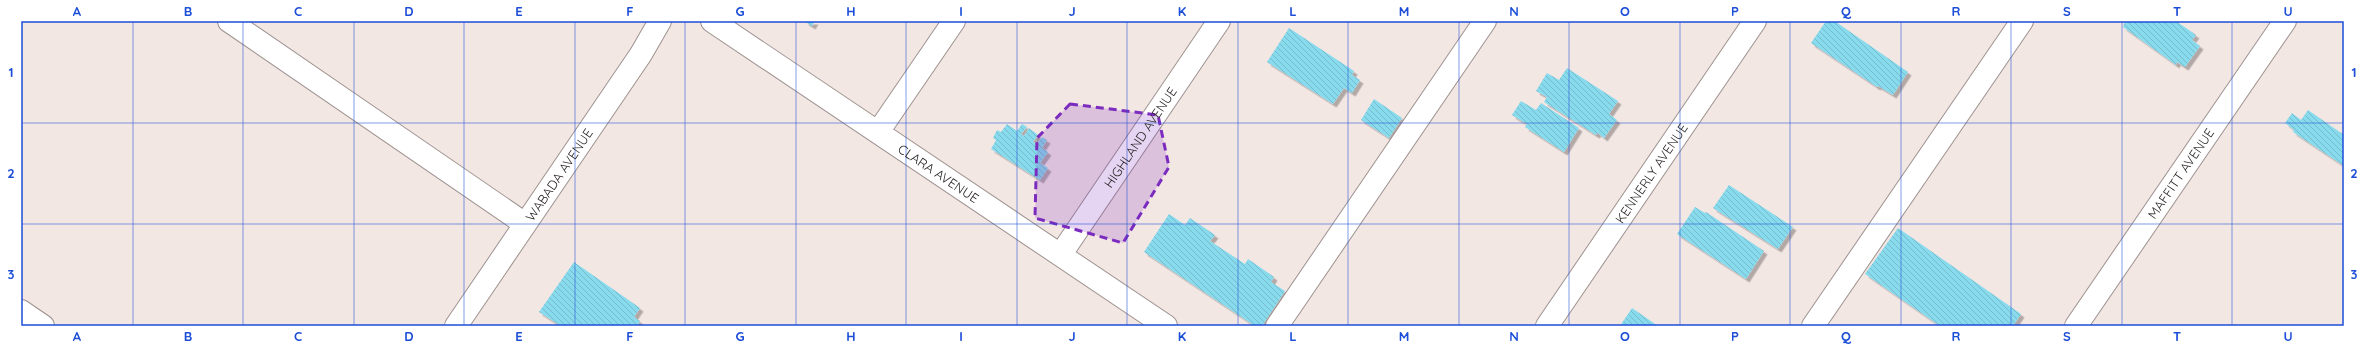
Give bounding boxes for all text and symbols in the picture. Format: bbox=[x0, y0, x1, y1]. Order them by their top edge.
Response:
text: A bbox=[73, 3, 82, 19]
text: B bbox=[184, 3, 192, 19]
text: C bbox=[294, 3, 302, 19]
text: D bbox=[404, 3, 414, 19]
text: E bbox=[515, 3, 523, 19]
text: F bbox=[626, 3, 634, 19]
text: G bbox=[735, 3, 745, 19]
text: H bbox=[846, 3, 856, 19]
text: I bbox=[959, 3, 963, 19]
text: J bbox=[1068, 3, 1076, 19]
text: K bbox=[1178, 3, 1187, 19]
text: L bbox=[1289, 3, 1297, 19]
text: M bbox=[1399, 3, 1409, 19]
text: N bbox=[1509, 3, 1519, 19]
text: O bbox=[1620, 3, 1630, 19]
text: P bbox=[1731, 3, 1739, 19]
text: Q bbox=[1841, 3, 1852, 19]
text: R bbox=[1952, 3, 1961, 19]
text: S bbox=[2063, 3, 2071, 19]
text: T bbox=[2173, 3, 2181, 19]
text: U bbox=[2283, 3, 2293, 19]
text: 1 bbox=[8, 64, 14, 80]
text: 1 bbox=[2351, 64, 2357, 80]
street label: HIGHLAND AVENUE bbox=[1100, 84, 1180, 191]
street label: KENNERLY AVENUE bbox=[1611, 120, 1691, 226]
street label: WABADA AVENUE bbox=[522, 125, 596, 224]
street label: MAFFITT AVENUE bbox=[2144, 125, 2217, 222]
street label: CLARA AVENUE bbox=[895, 140, 982, 206]
text: 2 bbox=[7, 165, 15, 181]
text: 2 bbox=[2350, 165, 2358, 181]
text: 3 bbox=[8, 266, 15, 282]
text: 3 bbox=[2351, 266, 2358, 282]
text: A bbox=[73, 328, 82, 344]
text: B bbox=[184, 328, 192, 344]
text: C bbox=[294, 328, 302, 344]
text: D bbox=[404, 328, 414, 344]
text: E bbox=[515, 328, 523, 344]
text: F bbox=[626, 328, 634, 344]
text: G bbox=[735, 328, 745, 344]
text: H bbox=[846, 328, 856, 344]
text: I bbox=[959, 328, 963, 344]
text: J bbox=[1068, 328, 1076, 344]
text: K bbox=[1178, 328, 1187, 344]
text: L bbox=[1289, 328, 1297, 344]
text: M bbox=[1399, 328, 1409, 344]
text: N bbox=[1509, 328, 1519, 344]
text: O bbox=[1620, 328, 1630, 344]
text: P bbox=[1731, 328, 1739, 344]
text: Q bbox=[1841, 328, 1852, 344]
text: R bbox=[1952, 328, 1961, 344]
text: S bbox=[2063, 328, 2071, 344]
text: T bbox=[2173, 328, 2181, 344]
text: U bbox=[2283, 328, 2293, 344]

